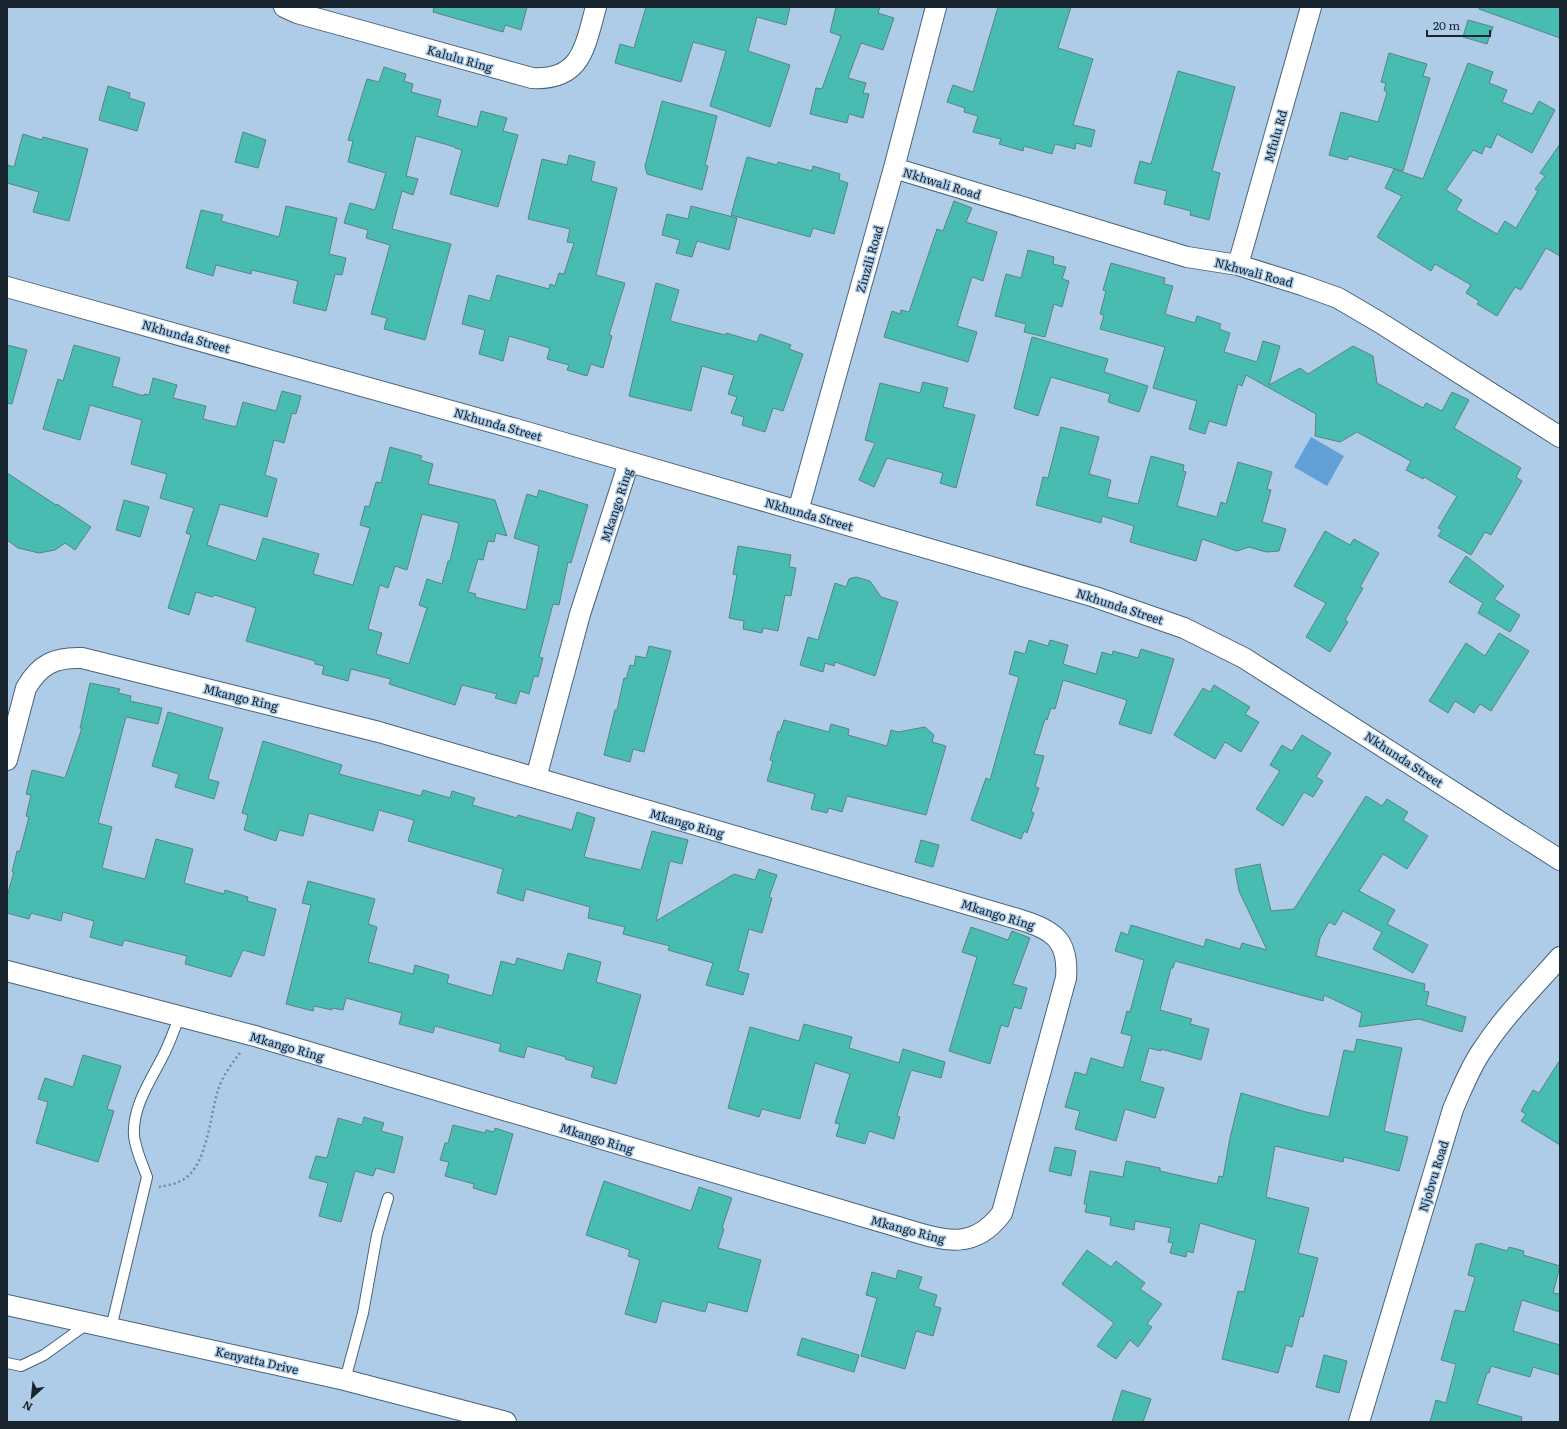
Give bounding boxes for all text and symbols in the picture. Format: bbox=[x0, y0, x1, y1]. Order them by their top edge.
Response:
scale bar bbox=[1427, 12, 1490, 38]
text: 20 m bbox=[1433, 16, 1460, 34]
street label: Kalulu Ring bbox=[425, 40, 495, 76]
street label: Mfulu Rd bbox=[1259, 107, 1291, 164]
street label: Nkhwali Road bbox=[901, 163, 984, 204]
street label: Zinzili Road bbox=[851, 223, 887, 295]
street label: Nkhwali Road bbox=[1213, 253, 1296, 291]
street label: Nkhunda Street bbox=[140, 315, 232, 357]
street label: Nkhunda Street bbox=[452, 403, 544, 445]
street label: Mkango Ring bbox=[596, 466, 636, 544]
street label: Nkhunda Street bbox=[763, 493, 855, 535]
street label: Nkhunda Street bbox=[1074, 583, 1166, 629]
street label: Mkango Ring bbox=[202, 679, 281, 715]
street label: Nkhunda Street bbox=[1361, 727, 1447, 791]
street label: Mkango Ring bbox=[648, 804, 727, 842]
street label: Mkango Ring bbox=[959, 894, 1038, 934]
street label: Mkango Ring bbox=[248, 1027, 327, 1065]
street label: Mkango Ring bbox=[558, 1118, 637, 1158]
street label: Njobvu Road bbox=[1414, 1138, 1453, 1214]
street label: Mkango Ring bbox=[869, 1210, 948, 1248]
street label: Kenyatta Drive bbox=[214, 1342, 300, 1378]
north arrow bbox=[12, 1377, 52, 1417]
text: N bbox=[19, 1398, 35, 1416]

